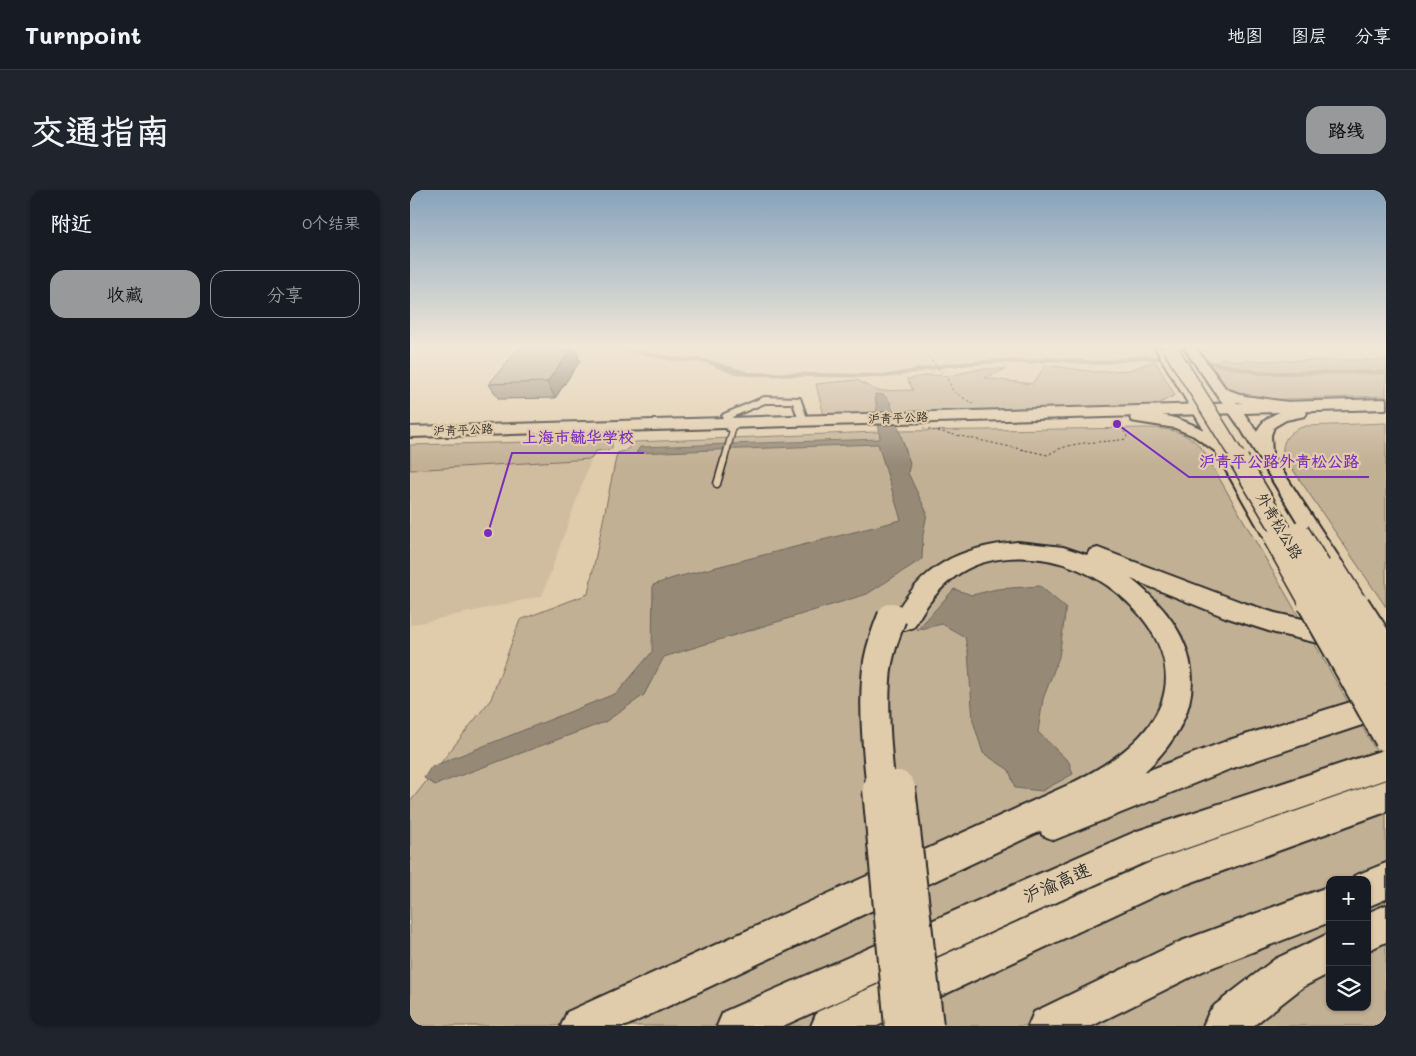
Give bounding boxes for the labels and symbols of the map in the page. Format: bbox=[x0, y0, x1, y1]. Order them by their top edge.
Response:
street label: 沪青平公路 bbox=[868, 408, 928, 426]
street label: 沪青平公路 bbox=[433, 420, 493, 438]
callout: 上海市毓华学校 bbox=[512, 422, 644, 453]
text: 上海市毓华学校 bbox=[522, 426, 634, 447]
callout: 沪青平公路外青松公路 bbox=[1189, 446, 1369, 477]
text: 沪青平公路外青松公路 bbox=[1199, 450, 1359, 471]
street label: 外青松公路 bbox=[1252, 488, 1308, 563]
street label: 沪渝高速 bbox=[1019, 856, 1094, 908]

